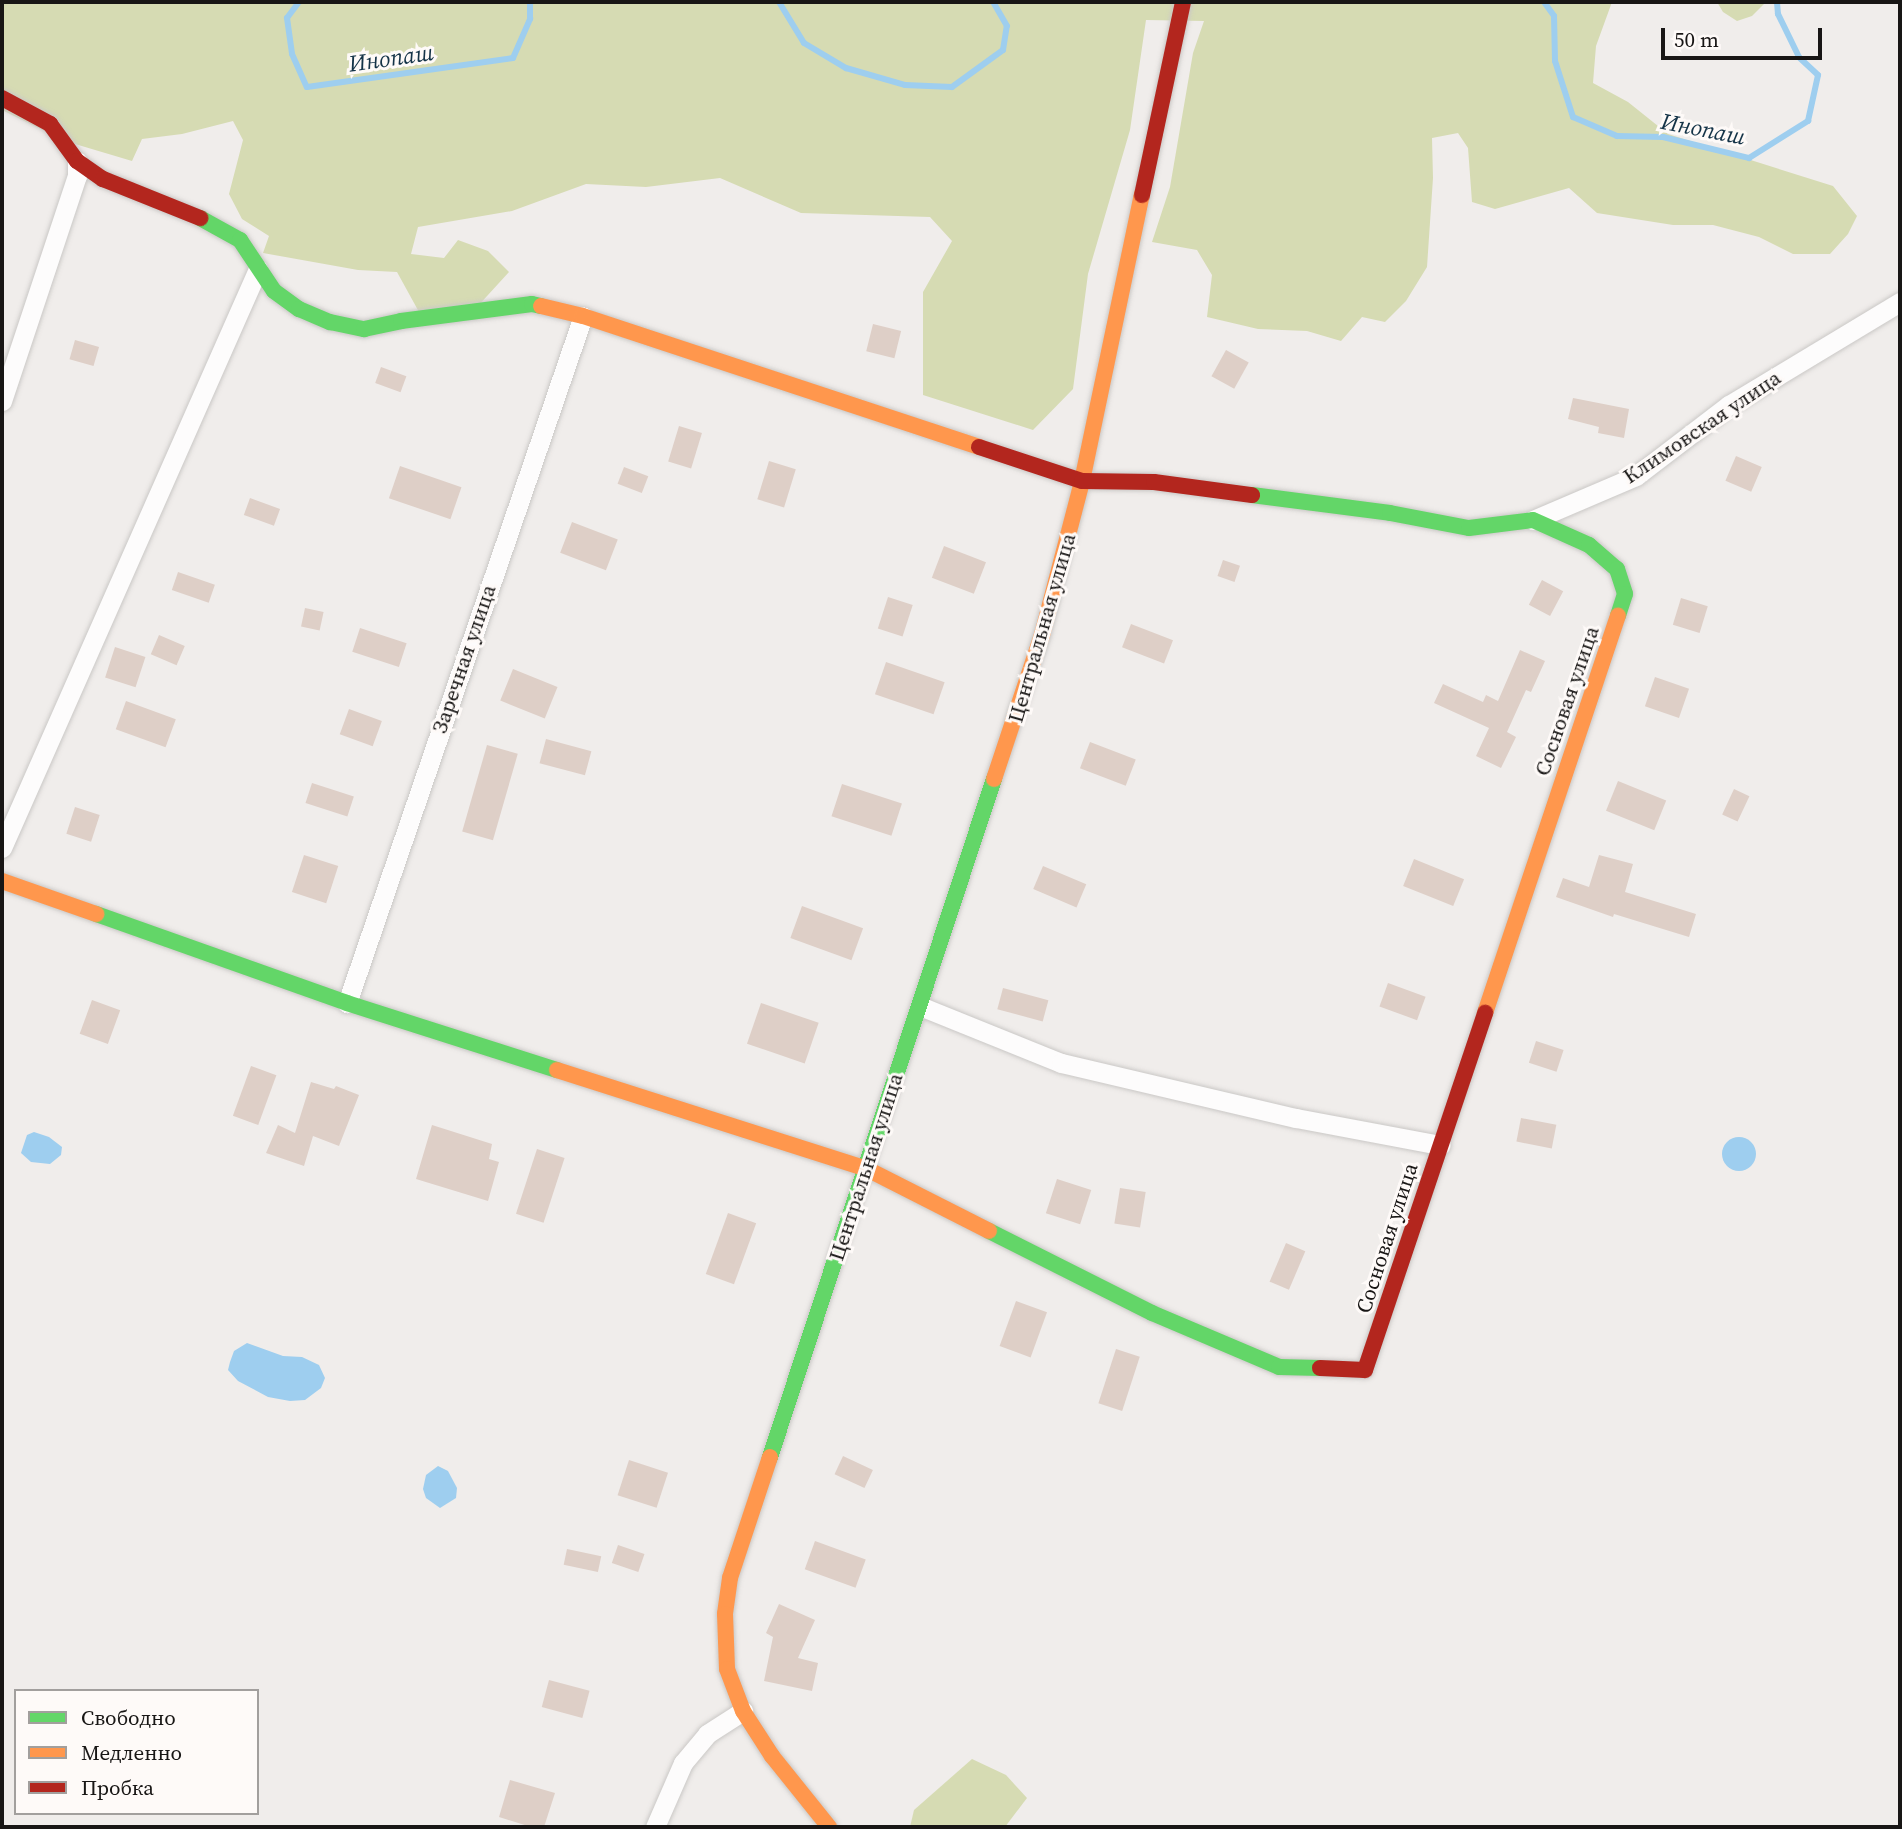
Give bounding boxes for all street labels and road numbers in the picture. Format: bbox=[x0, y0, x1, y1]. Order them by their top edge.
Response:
street label: Климовская улица bbox=[1618, 365, 1786, 489]
street label: Центральная улица bbox=[1003, 531, 1081, 725]
street label: Заречная улица bbox=[427, 581, 501, 737]
street label: Сосновая улица bbox=[1530, 623, 1604, 779]
street label: Центральная улица bbox=[824, 1070, 908, 1264]
street label: Сосновая улица bbox=[1351, 1160, 1423, 1316]

